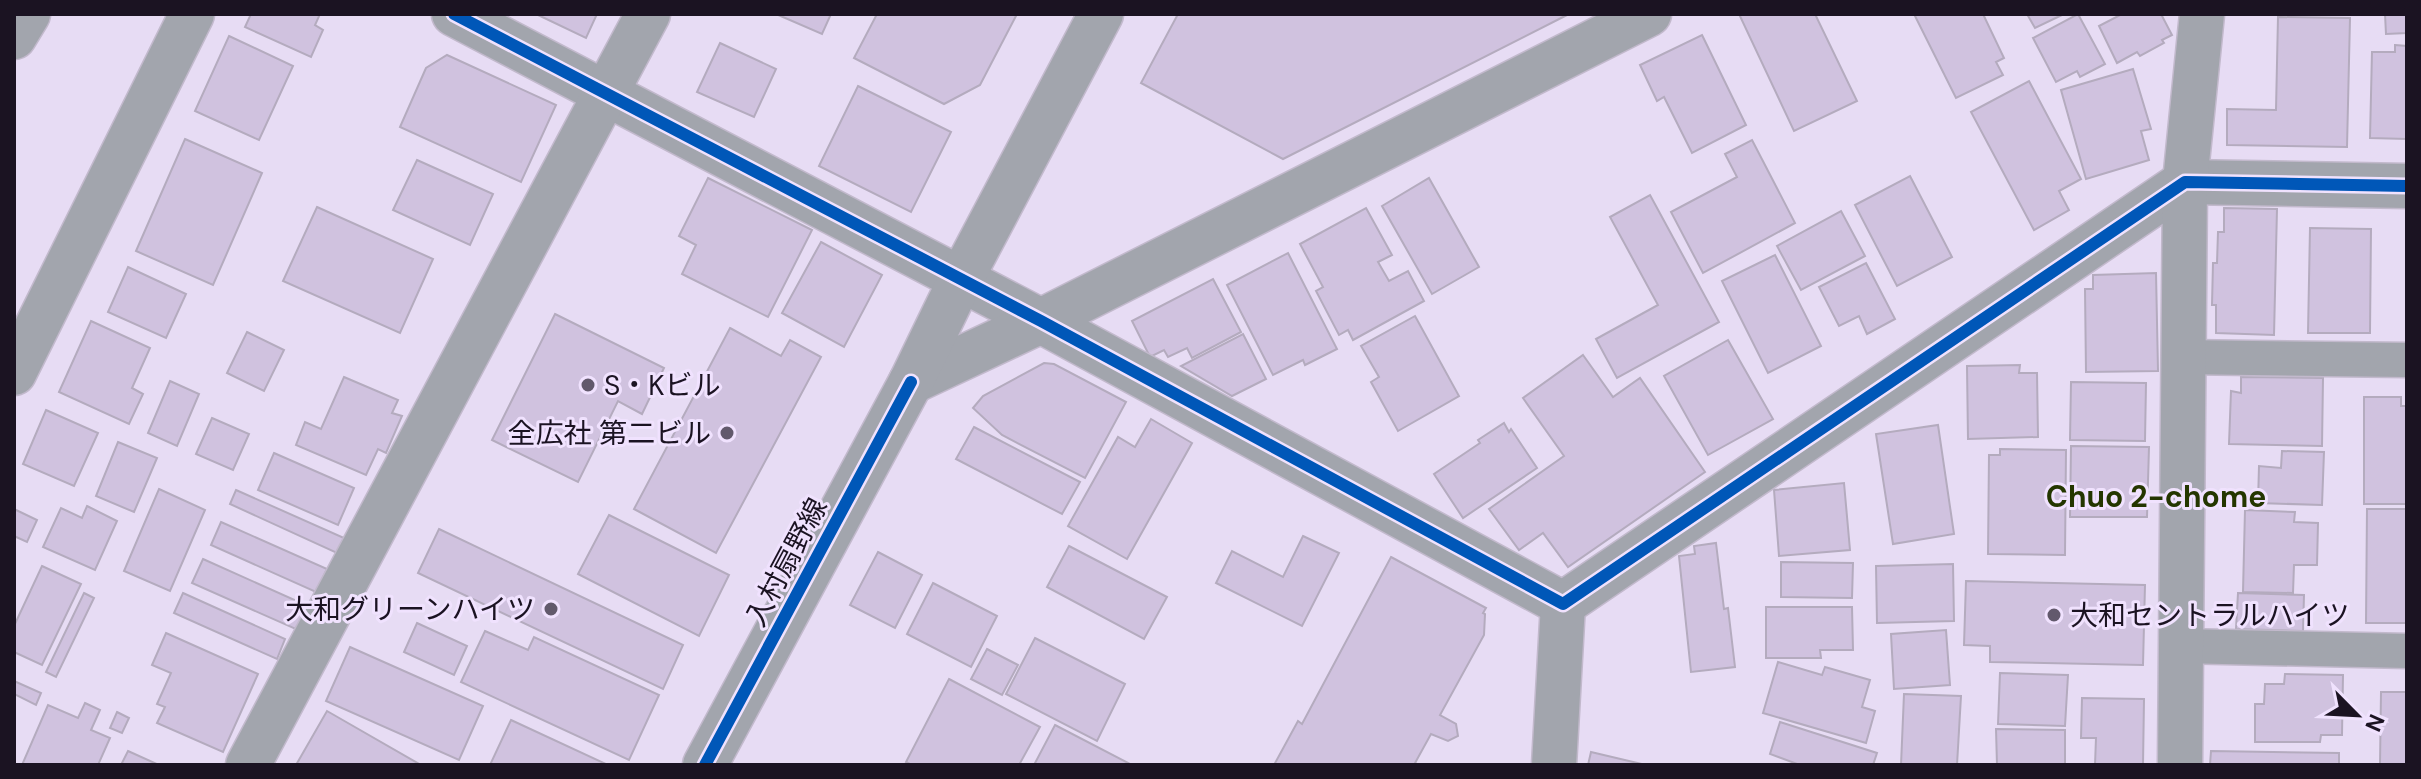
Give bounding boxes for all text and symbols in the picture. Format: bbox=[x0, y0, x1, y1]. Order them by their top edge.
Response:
place label: S・Kビル bbox=[604, 367, 721, 404]
marker: S・Kビル bbox=[579, 376, 597, 394]
place label: 全広社 第二ビル bbox=[508, 415, 711, 452]
marker: 全広社 第二ビル bbox=[718, 424, 736, 442]
district label: Chuo 2-chome bbox=[2046, 477, 2266, 516]
street label: 入村扇野線 bbox=[737, 492, 836, 633]
place label: 大和グリーンハイツ bbox=[285, 591, 535, 628]
place label: 大和セントラルハイツ bbox=[2070, 597, 2349, 634]
marker: 大和グリーンハイツ bbox=[542, 600, 560, 618]
marker: 大和セントラルハイツ bbox=[2045, 606, 2063, 624]
north arrow bbox=[2317, 675, 2397, 755]
text: N bbox=[2358, 710, 2391, 736]

